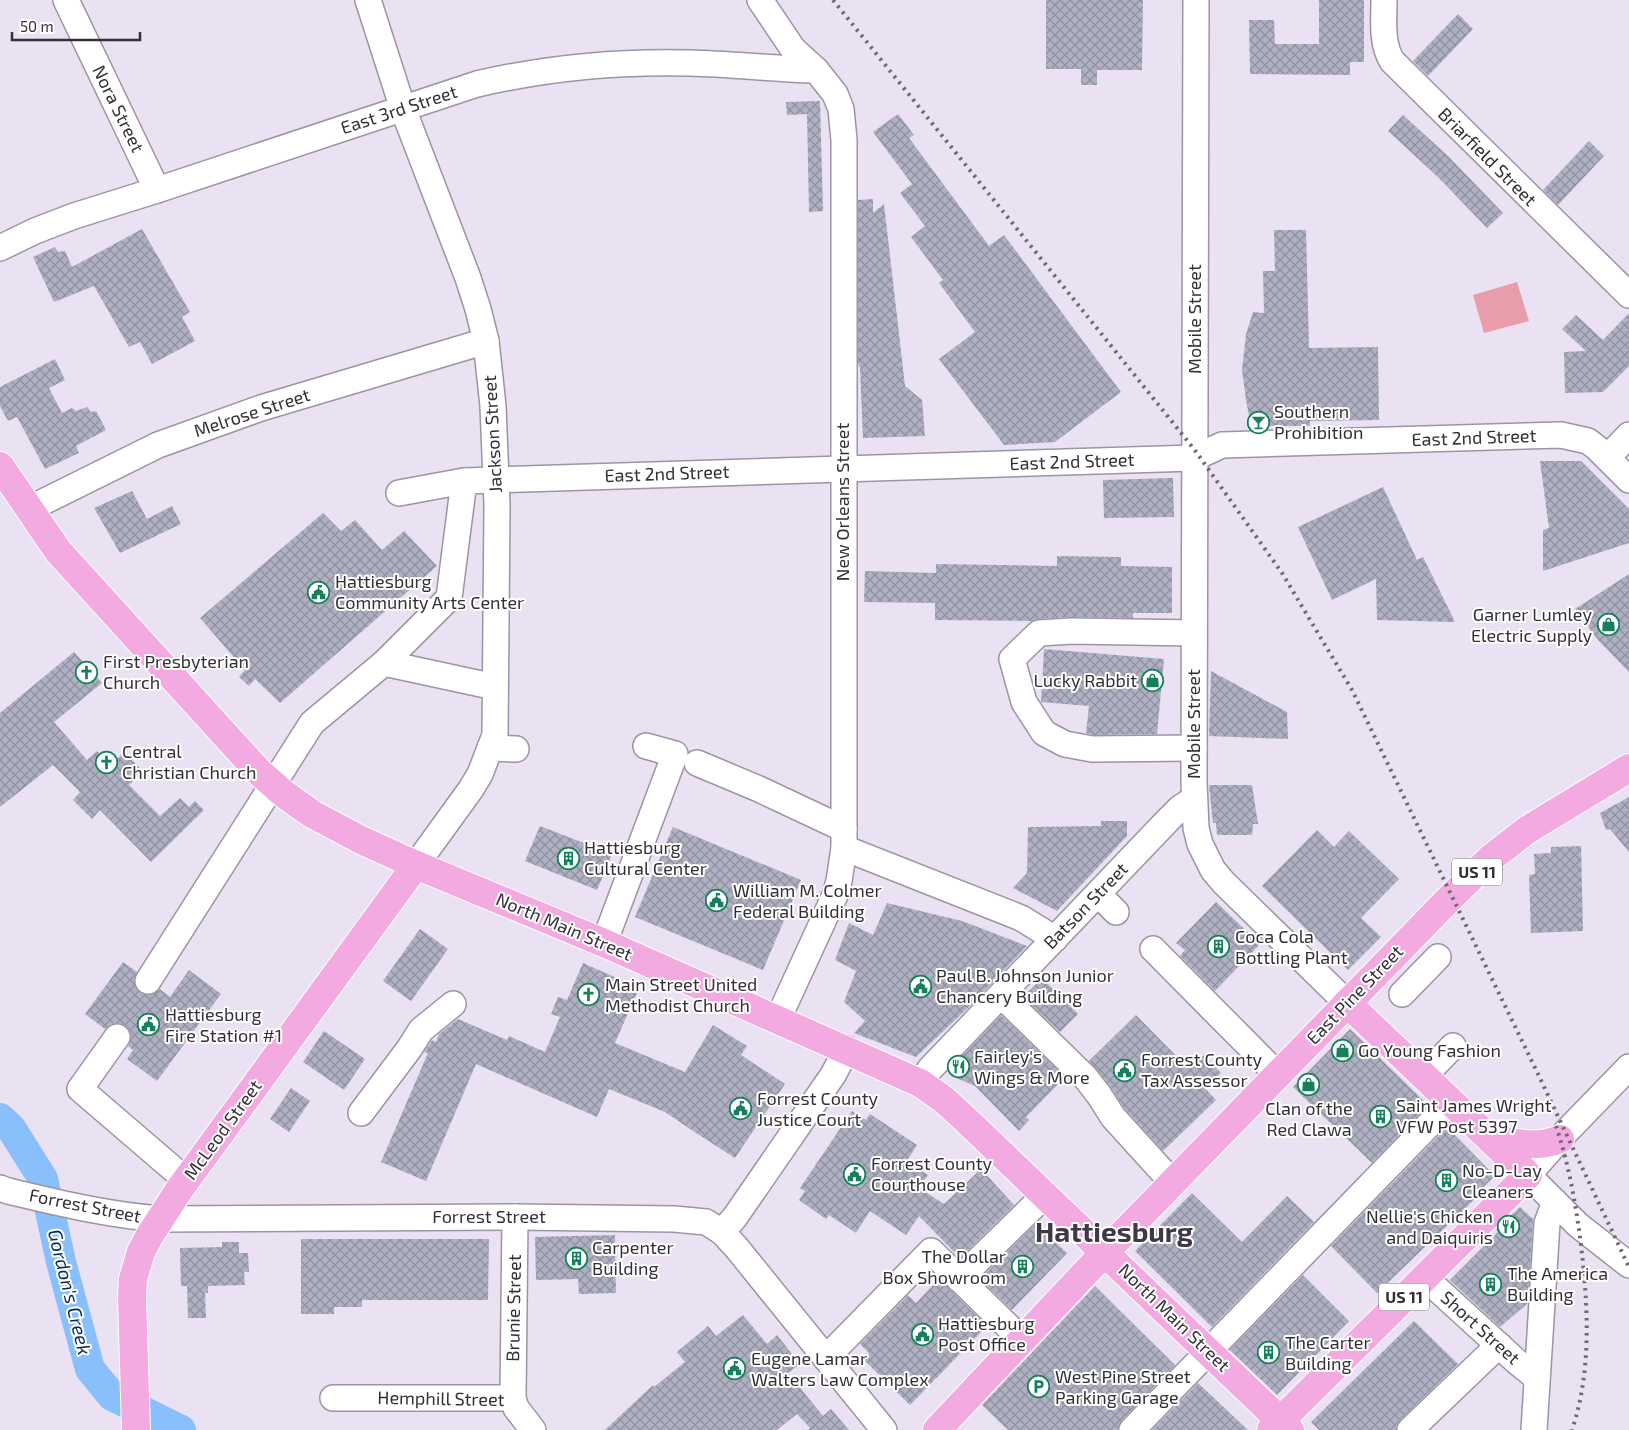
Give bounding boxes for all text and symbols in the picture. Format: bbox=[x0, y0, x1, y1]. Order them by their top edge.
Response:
scale bar bbox=[12, 10, 140, 42]
text: 50 m bbox=[20, 17, 54, 35]
street label: Nora Street bbox=[88, 61, 149, 156]
street label: East 3rd Street bbox=[338, 80, 460, 138]
street label: Briarfield Street bbox=[1434, 102, 1542, 210]
street label: Mobile Street bbox=[1183, 264, 1205, 374]
street label: Jackson Street bbox=[478, 375, 506, 493]
street label: Melrose Street bbox=[191, 383, 313, 441]
place label: Southern Prohibition bbox=[1274, 400, 1363, 443]
bar icon: Southern Prohibition bbox=[1246, 410, 1270, 434]
street label: New Orleans Street bbox=[831, 423, 853, 581]
street label: East 2nd Street bbox=[1411, 424, 1537, 450]
street label: East 2nd Street bbox=[1009, 448, 1135, 474]
street label: East 2nd Street bbox=[604, 460, 730, 486]
place label: Hattiesburg Community Arts Center bbox=[335, 570, 524, 613]
public building icon: Hattiesburg Community Arts Center bbox=[307, 580, 331, 604]
place label: Garner Lumley Electric Supply bbox=[1471, 603, 1592, 646]
shop icon: Garner Lumley Electric Supply bbox=[1596, 613, 1620, 637]
place label: First Presbyterian Church bbox=[103, 650, 249, 693]
church icon: First Presbyterian Church bbox=[75, 660, 99, 684]
place label: Lucky Rabbit bbox=[1034, 669, 1137, 691]
shop icon: Lucky Rabbit bbox=[1141, 669, 1165, 693]
street label: Mobile Street bbox=[1182, 669, 1204, 779]
place label: Central Christian Church bbox=[122, 740, 256, 783]
church icon: Central Christian Church bbox=[94, 750, 118, 774]
place label: Hattiesburg Cultural Center bbox=[584, 836, 707, 879]
building icon: Hattiesburg Cultural Center bbox=[556, 846, 580, 870]
street label: Batson Street bbox=[1039, 857, 1132, 953]
road number: US 11 bbox=[1452, 859, 1502, 886]
place label: William M. Colmer Federal Building bbox=[733, 879, 882, 922]
street label: North Main Street bbox=[493, 887, 636, 965]
public building icon: William M. Colmer Federal Building bbox=[705, 889, 729, 913]
place label: Coca Cola Bottling Plant bbox=[1235, 925, 1348, 968]
building icon: Coca Cola Bottling Plant bbox=[1207, 935, 1231, 959]
street label: East Pine Street bbox=[1301, 940, 1407, 1048]
place label: Paul B. Johnson Junior Chancery Building bbox=[936, 964, 1114, 1007]
place label: Main Street United Methodist Church bbox=[605, 973, 757, 1016]
public building icon: Paul B. Johnson Junior Chancery Building bbox=[908, 974, 932, 998]
church icon: Main Street United Methodist Church bbox=[577, 983, 601, 1007]
place label: Hattiesburg Fire Station #1 bbox=[165, 1003, 282, 1046]
public building icon: Hattiesburg Fire Station #1 bbox=[137, 1013, 161, 1037]
shop icon: Go Young Fashion bbox=[1330, 1039, 1354, 1063]
place label: Go Young Fashion bbox=[1358, 1039, 1501, 1061]
place label: Fairley's Wings & More bbox=[974, 1045, 1090, 1088]
place label: Forrest County Tax Assessor bbox=[1141, 1048, 1263, 1091]
restaurant icon: Fairley's Wings & More bbox=[946, 1055, 970, 1079]
public building icon: Forrest County Tax Assessor bbox=[1113, 1058, 1137, 1082]
shop icon: Clan of the Red Clawa bbox=[1297, 1072, 1321, 1096]
street label: McLeod Street bbox=[179, 1075, 266, 1184]
place label: Forrest County Justice Court bbox=[757, 1087, 879, 1130]
place label: Saint James Wright VFW Post 5397 bbox=[1396, 1094, 1552, 1137]
public building icon: Forrest County Justice Court bbox=[729, 1097, 753, 1121]
place label: Clan of the Red Clawa bbox=[1265, 1097, 1353, 1140]
building icon: Saint James Wright VFW Post 5397 bbox=[1368, 1104, 1392, 1128]
place label: Forrest County Courthouse bbox=[871, 1152, 993, 1195]
place label: No-D-Lay Cleaners bbox=[1462, 1159, 1542, 1202]
public building icon: Forrest County Courthouse bbox=[843, 1162, 867, 1186]
building icon: No-D-Lay Cleaners bbox=[1434, 1169, 1458, 1193]
street label: Forrest Street bbox=[27, 1183, 143, 1227]
street label: Forrest Street bbox=[432, 1205, 546, 1227]
place label: Nellie's Chicken and Daiquiris bbox=[1366, 1205, 1493, 1248]
district label: Hattiesburg bbox=[1035, 1214, 1193, 1248]
restaurant icon: Nellie's Chicken and Daiquiris bbox=[1497, 1215, 1521, 1239]
water label: Gordon's Creek bbox=[44, 1227, 97, 1357]
place label: Carpenter Building bbox=[592, 1236, 674, 1279]
place label: The Dollar Box Showroom bbox=[883, 1245, 1006, 1288]
building icon: Carpenter Building bbox=[564, 1246, 588, 1270]
street label: Brunie Street bbox=[501, 1254, 525, 1362]
building icon: The Dollar Box Showroom bbox=[1010, 1255, 1034, 1279]
street label: North Main Street bbox=[1115, 1259, 1235, 1376]
place label: The America Building bbox=[1507, 1262, 1608, 1305]
building icon: The America Building bbox=[1479, 1272, 1503, 1296]
road number: US 11 bbox=[1379, 1284, 1429, 1310]
street label: Short Street bbox=[1437, 1286, 1525, 1369]
place label: Hattiesburg Post Office bbox=[938, 1312, 1035, 1355]
public building icon: Hattiesburg Post Office bbox=[910, 1322, 934, 1346]
place label: The Carter Building bbox=[1285, 1331, 1371, 1374]
building icon: The Carter Building bbox=[1257, 1341, 1281, 1365]
place label: Eugene Lamar Walters Law Complex bbox=[751, 1347, 929, 1390]
public building icon: Eugene Lamar Walters Law Complex bbox=[723, 1357, 747, 1381]
place label: West Pine Street Parking Garage bbox=[1055, 1365, 1191, 1408]
parking icon: West Pine Street Parking Garage bbox=[1027, 1375, 1051, 1399]
street label: Hemphill Street bbox=[377, 1386, 505, 1410]

